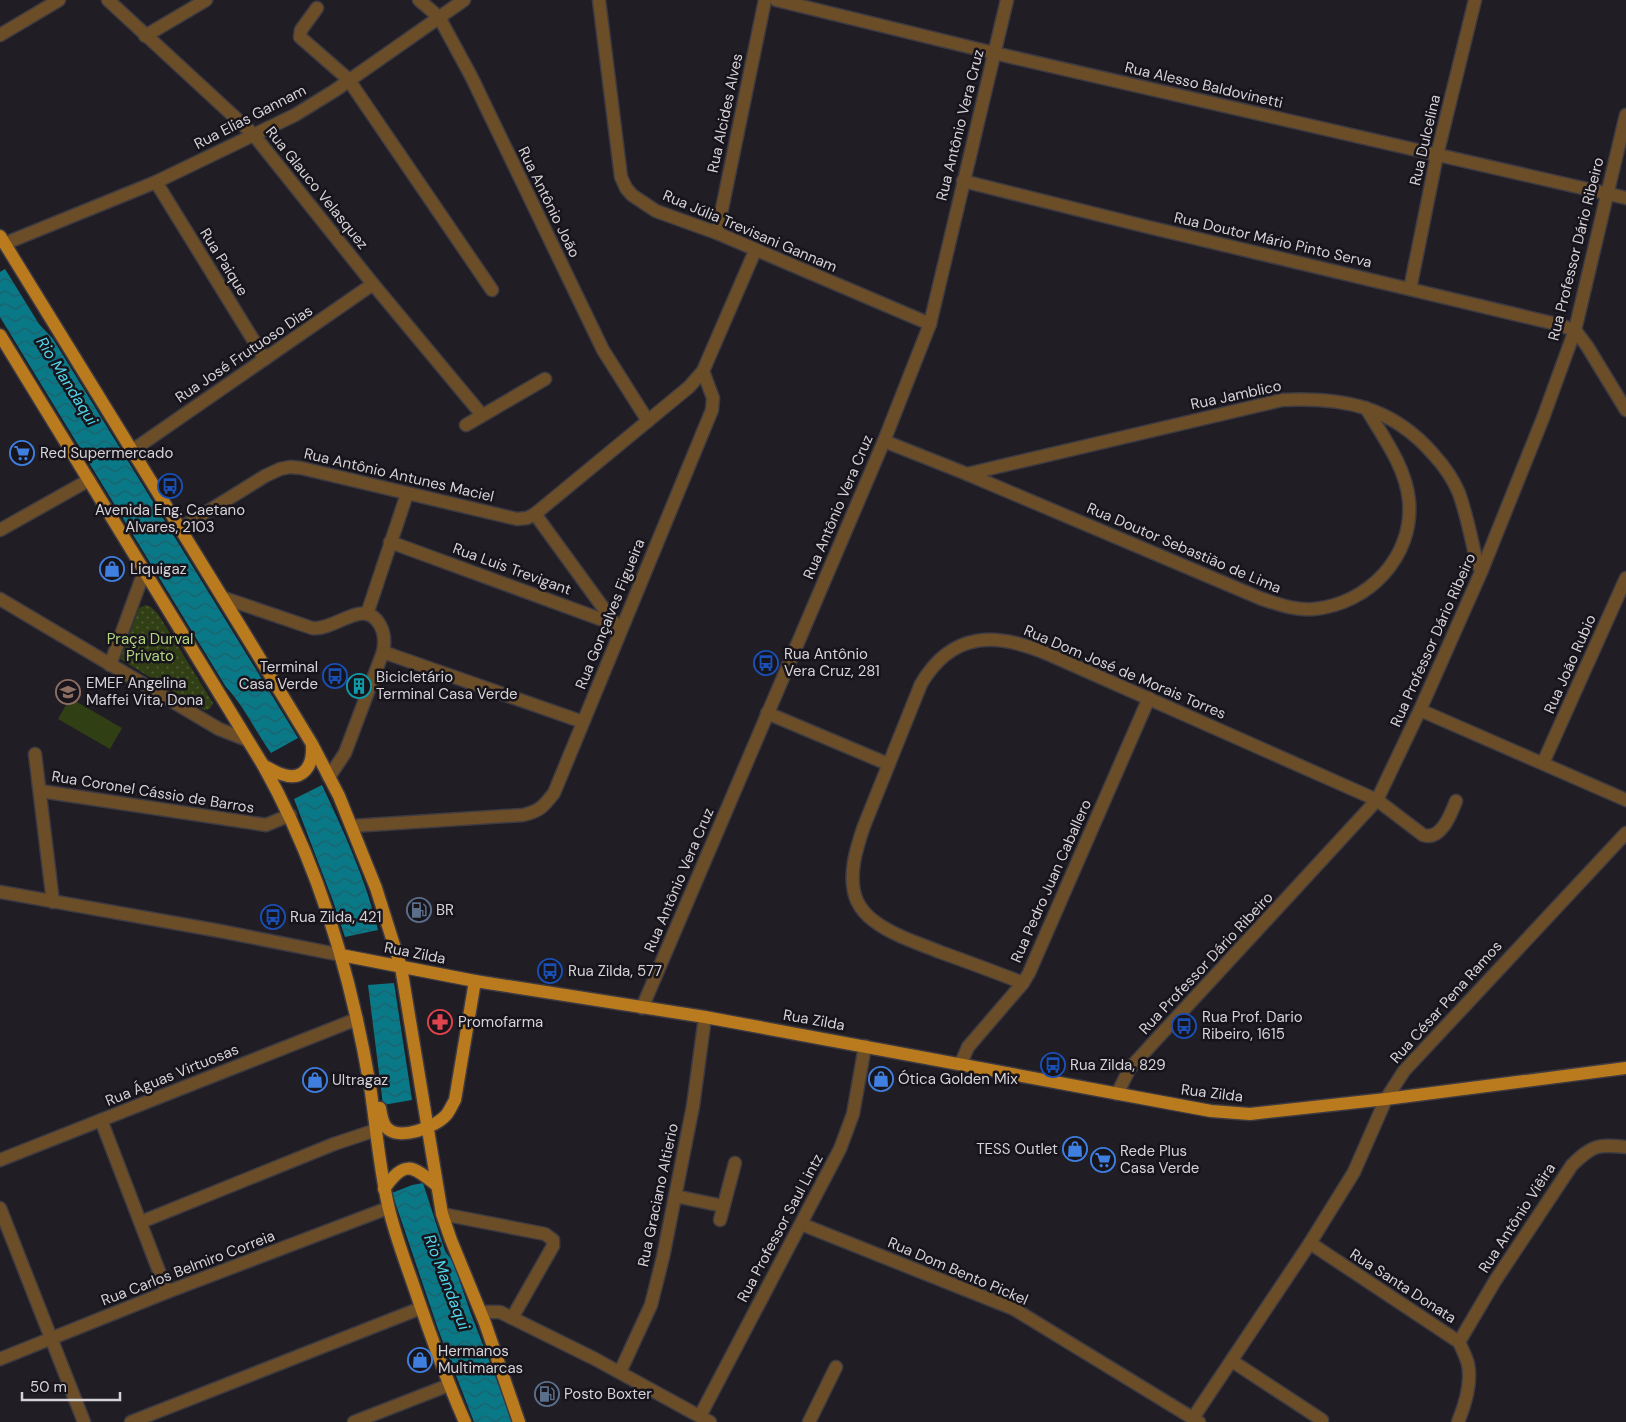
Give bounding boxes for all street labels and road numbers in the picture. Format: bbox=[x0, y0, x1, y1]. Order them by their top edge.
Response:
street label: Rua Antônio Vera Cruz bbox=[932, 47, 988, 203]
street label: Rua Alcides Alves bbox=[703, 52, 747, 174]
street label: Rua Alesso Baldovinetti bbox=[1123, 57, 1285, 113]
street label: Rua Elias Gannam bbox=[191, 80, 309, 154]
street label: Rua Dulcelina bbox=[1405, 93, 1445, 187]
street label: Rua Glauco Velasquez bbox=[261, 122, 373, 254]
street label: Rua Antônio João bbox=[513, 143, 585, 261]
street label: Rua Professor Dário Ribeiro bbox=[1544, 155, 1608, 343]
street label: Rua Júlia Trevisani Gannam bbox=[660, 185, 840, 277]
street label: Rua Doutor Mário Pinto Serva bbox=[1172, 208, 1374, 272]
street label: Rua Paique bbox=[195, 224, 253, 300]
street label: Rua José Frutuoso Dias bbox=[171, 301, 317, 407]
street label: Rua Jamblico bbox=[1189, 376, 1283, 414]
street label: Rua Antônio Vera Cruz bbox=[799, 432, 878, 582]
street label: Rua Antônio Antunes Maciel bbox=[302, 443, 496, 507]
street label: Rua Doutor Sebastião de Lima bbox=[1084, 498, 1284, 598]
street label: Rua Gonçalves Figueira bbox=[571, 536, 649, 692]
street label: Rua Luis Trevigant bbox=[450, 538, 574, 600]
street label: Rua Professor Dário Ribeiro bbox=[1386, 550, 1480, 730]
street label: Rua João Rubio bbox=[1539, 611, 1601, 717]
street label: Rua Dom José de Morais Torres bbox=[1021, 620, 1229, 724]
street label: Rua Coronel Cássio de Barros bbox=[50, 766, 256, 818]
street label: Rua Pedro Juan Caballero bbox=[1006, 796, 1096, 966]
street label: Rua Antônio Vera Cruz bbox=[640, 805, 719, 955]
street label: Rua Professor Dário Ribeiro bbox=[1135, 887, 1278, 1039]
street label: Rua César Pena Ramos bbox=[1386, 936, 1506, 1068]
street label: Rua Zilda bbox=[383, 937, 447, 969]
street label: Rua Zilda bbox=[782, 1005, 846, 1035]
street label: Rua Águas Virtuosas bbox=[102, 1039, 242, 1111]
street label: Rua Zilda bbox=[1180, 1079, 1244, 1107]
street label: Rua Graciano Altierio bbox=[633, 1121, 683, 1268]
street label: Rua Professor Saul Lintz bbox=[732, 1150, 828, 1306]
street label: Rua Antônio Viêira bbox=[1474, 1159, 1560, 1277]
street label: Rua Carlos Belmiro Correia bbox=[98, 1226, 278, 1310]
street label: Rua Dom Bento Pickel bbox=[885, 1232, 1031, 1310]
street label: Rua Santa Donata bbox=[1346, 1244, 1460, 1328]

